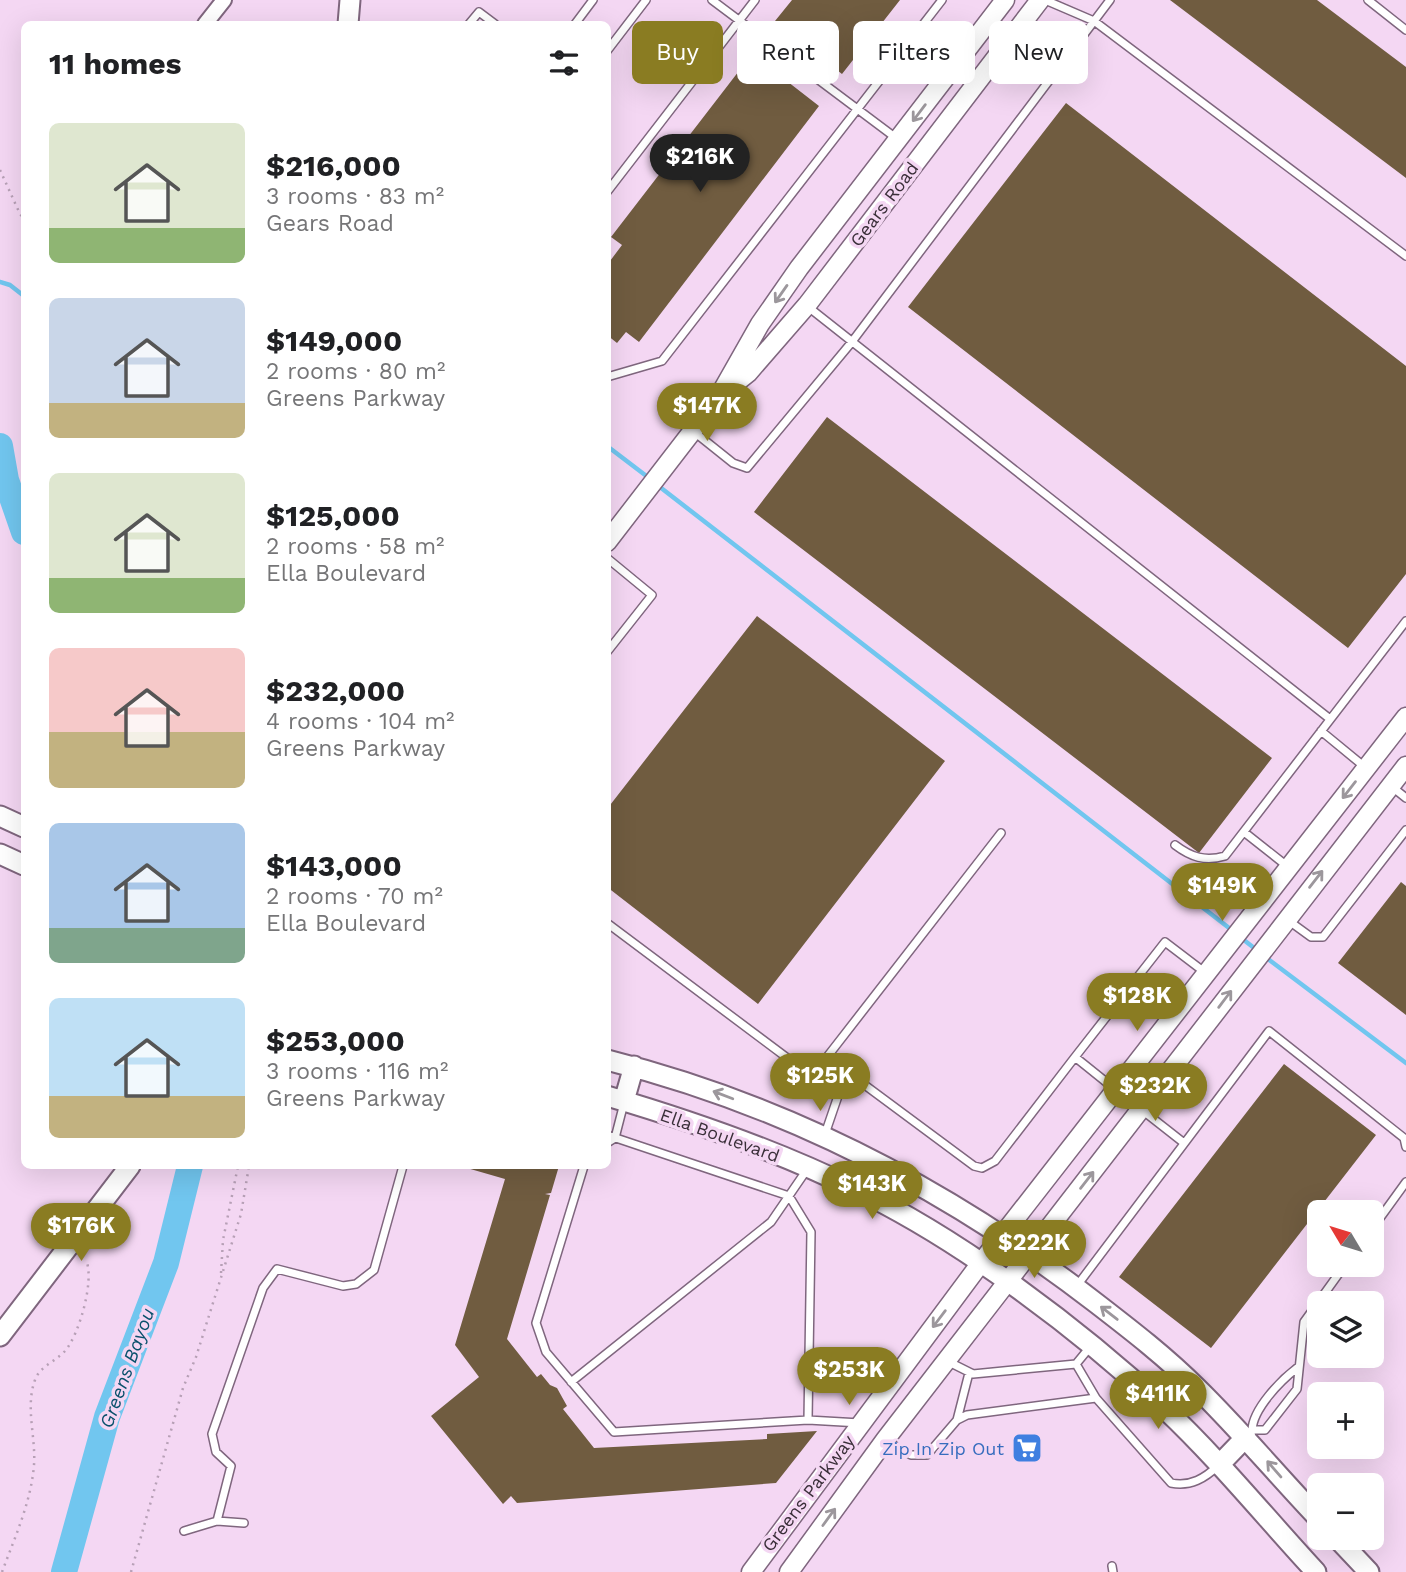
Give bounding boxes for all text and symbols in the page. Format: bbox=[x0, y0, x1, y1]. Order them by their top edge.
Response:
chip: Buy bbox=[632, 21, 723, 84]
chip: Rent bbox=[737, 21, 839, 84]
chip: Filters bbox=[853, 21, 975, 84]
chip: New bbox=[989, 21, 1088, 84]
icon: filters bbox=[545, 44, 583, 82]
text: 11 homes bbox=[49, 46, 182, 81]
one-way arrow bbox=[911, 103, 926, 121]
pin: $216K bbox=[651, 134, 749, 194]
text: $216K bbox=[666, 143, 734, 170]
text: $216,000 bbox=[266, 148, 401, 183]
icon: home bbox=[105, 151, 189, 235]
street label: Gears Road bbox=[845, 158, 923, 250]
text: 3 rooms · 83 m² bbox=[266, 183, 444, 210]
text: Gears Road bbox=[266, 210, 394, 237]
one-way arrow bbox=[774, 284, 788, 303]
text: $149,000 bbox=[266, 323, 402, 358]
icon: home bbox=[105, 326, 189, 410]
text: 2 rooms · 80 m² bbox=[266, 358, 445, 385]
pin: $147K bbox=[658, 384, 756, 443]
text: Greens Parkway bbox=[266, 385, 445, 412]
text: $147K bbox=[673, 392, 741, 419]
text: $125,000 bbox=[266, 498, 400, 533]
icon: home bbox=[105, 501, 189, 585]
text: 2 rooms · 58 m² bbox=[266, 533, 445, 560]
text: Ella Boulevard bbox=[266, 560, 426, 587]
text: $232,000 bbox=[266, 673, 405, 708]
icon: home bbox=[105, 676, 189, 760]
text: 4 rooms · 104 m² bbox=[266, 708, 454, 735]
text: Greens Parkway bbox=[266, 735, 445, 762]
one-way arrow bbox=[1342, 781, 1357, 799]
text: $143,000 bbox=[266, 848, 402, 883]
icon: home bbox=[105, 851, 189, 935]
pin: $149K bbox=[1173, 864, 1271, 923]
one-way arrow bbox=[1309, 871, 1324, 889]
text: $149K bbox=[1187, 872, 1257, 899]
text: 2 rooms · 70 m² bbox=[266, 883, 443, 910]
text: Ella Boulevard bbox=[266, 910, 426, 937]
pin: $128K bbox=[1088, 974, 1186, 1033]
text: $128K bbox=[1103, 982, 1171, 1009]
one-way arrow bbox=[1217, 990, 1232, 1009]
text: $253,000 bbox=[266, 1023, 405, 1058]
icon: home bbox=[105, 1026, 189, 1110]
pin: $125K bbox=[771, 1054, 869, 1113]
text: 3 rooms · 116 m² bbox=[266, 1058, 448, 1085]
text: $125K bbox=[786, 1062, 854, 1089]
pin: $232K bbox=[1106, 1064, 1204, 1123]
text: $232K bbox=[1119, 1072, 1191, 1099]
text: Greens Parkway bbox=[266, 1085, 445, 1112]
one-way arrow bbox=[713, 1088, 735, 1100]
street label: Ella Boulevard bbox=[658, 1104, 782, 1166]
pin: $143K bbox=[823, 1162, 921, 1221]
text: $143K bbox=[837, 1170, 907, 1197]
one-way arrow bbox=[1079, 1171, 1094, 1190]
north arrow bbox=[1307, 1200, 1384, 1278]
map controls bbox=[1307, 1200, 1384, 1550]
pin: $176K bbox=[32, 1204, 130, 1263]
text: $176K bbox=[47, 1212, 115, 1239]
pin: $222K bbox=[985, 1220, 1083, 1280]
text: $222K bbox=[998, 1229, 1070, 1256]
button: layers bbox=[1307, 1291, 1384, 1368]
water label: Greens Bayou bbox=[95, 1305, 159, 1431]
one-way arrow bbox=[1100, 1306, 1118, 1321]
one-way arrow bbox=[931, 1309, 946, 1328]
pin: $253K bbox=[800, 1348, 898, 1407]
text: $253K bbox=[813, 1356, 885, 1383]
pin: $411K bbox=[1109, 1372, 1207, 1431]
text: $411K bbox=[1126, 1380, 1190, 1407]
button: + bbox=[1307, 1382, 1384, 1459]
street label: Greens Parkway bbox=[757, 1430, 859, 1555]
supermarket icon: Zip In Zip Out bbox=[1010, 1431, 1044, 1465]
place label: Zip In Zip Out bbox=[882, 1438, 1004, 1459]
one-way arrow bbox=[1266, 1460, 1282, 1478]
button: − bbox=[1307, 1473, 1384, 1550]
one-way arrow bbox=[822, 1508, 836, 1527]

